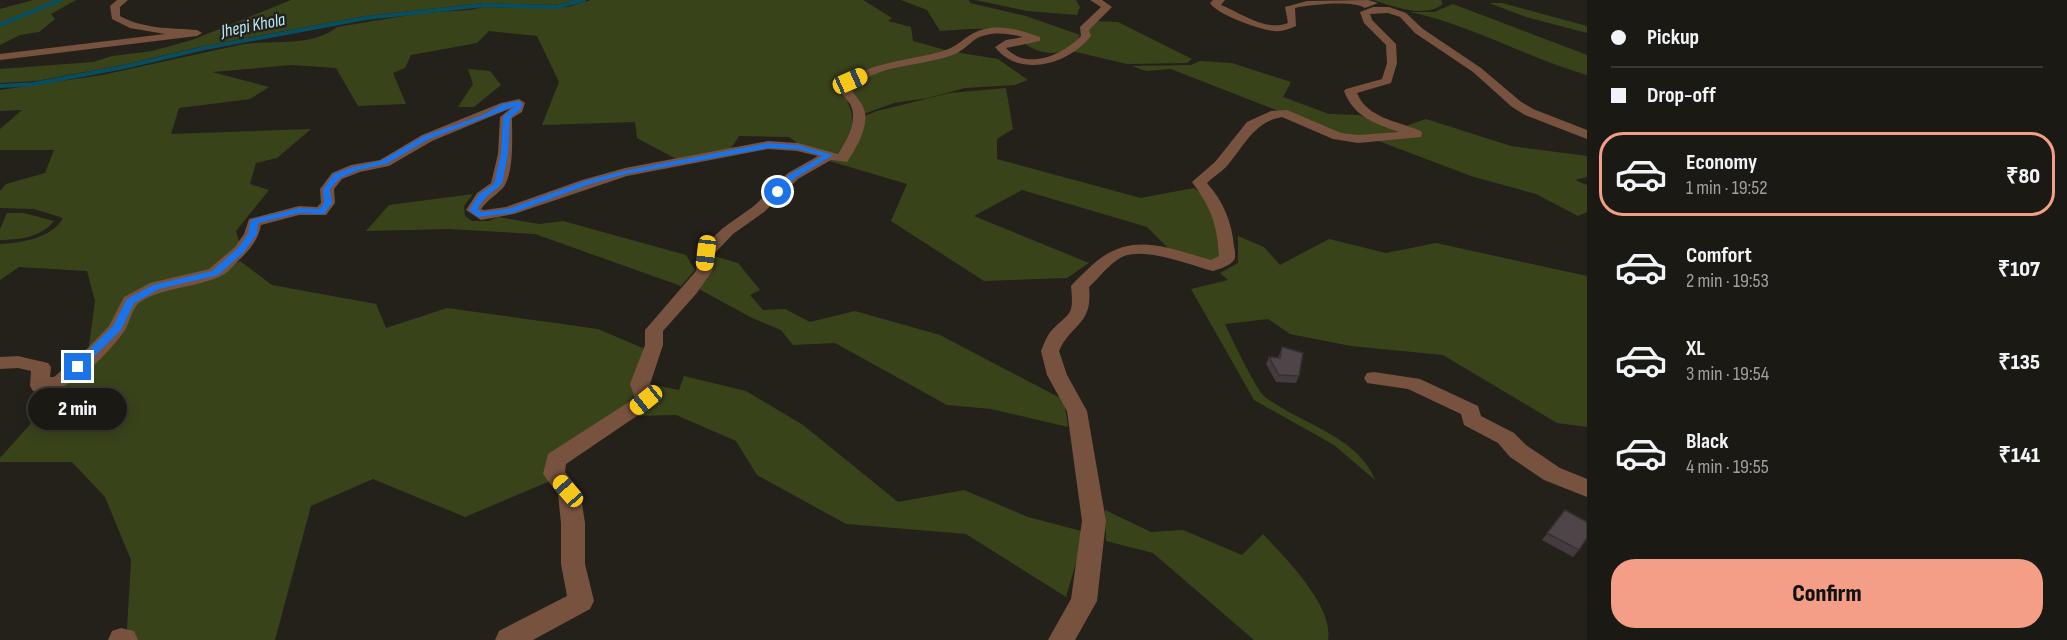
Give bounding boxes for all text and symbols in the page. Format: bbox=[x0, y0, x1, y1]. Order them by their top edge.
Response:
water label: Jhepi Khola bbox=[218, 9, 288, 42]
text: Pickup bbox=[1647, 24, 1699, 51]
car bbox=[830, 65, 870, 97]
text: Drop-off bbox=[1647, 82, 1716, 109]
icon: car bbox=[1614, 147, 1668, 201]
text: Economy bbox=[1686, 149, 1757, 176]
text: ₹80 bbox=[2006, 163, 2040, 190]
text: 1 min · 19:52 bbox=[1686, 176, 1768, 200]
route start bbox=[764, 178, 791, 205]
car bbox=[695, 234, 717, 272]
icon: car bbox=[1614, 240, 1668, 294]
text: Comfort bbox=[1686, 242, 1752, 269]
text: ₹107 bbox=[1998, 256, 2040, 283]
text: 2 min · 19:53 bbox=[1686, 269, 1769, 293]
icon: car bbox=[1614, 333, 1668, 387]
text: XL bbox=[1686, 335, 1705, 362]
text: ₹135 bbox=[1998, 349, 2040, 376]
route end bbox=[64, 353, 91, 380]
text: 3 min · 19:54 bbox=[1686, 362, 1769, 386]
car bbox=[626, 382, 666, 418]
callout: 2 min bbox=[28, 388, 128, 430]
text: 2 min bbox=[58, 397, 97, 421]
icon: car bbox=[1614, 426, 1668, 480]
text: Black bbox=[1686, 428, 1728, 455]
text: ₹141 bbox=[1998, 442, 2040, 469]
text: 4 min · 19:55 bbox=[1686, 455, 1769, 479]
car bbox=[549, 472, 587, 510]
button: Confirm bbox=[1611, 559, 2043, 628]

